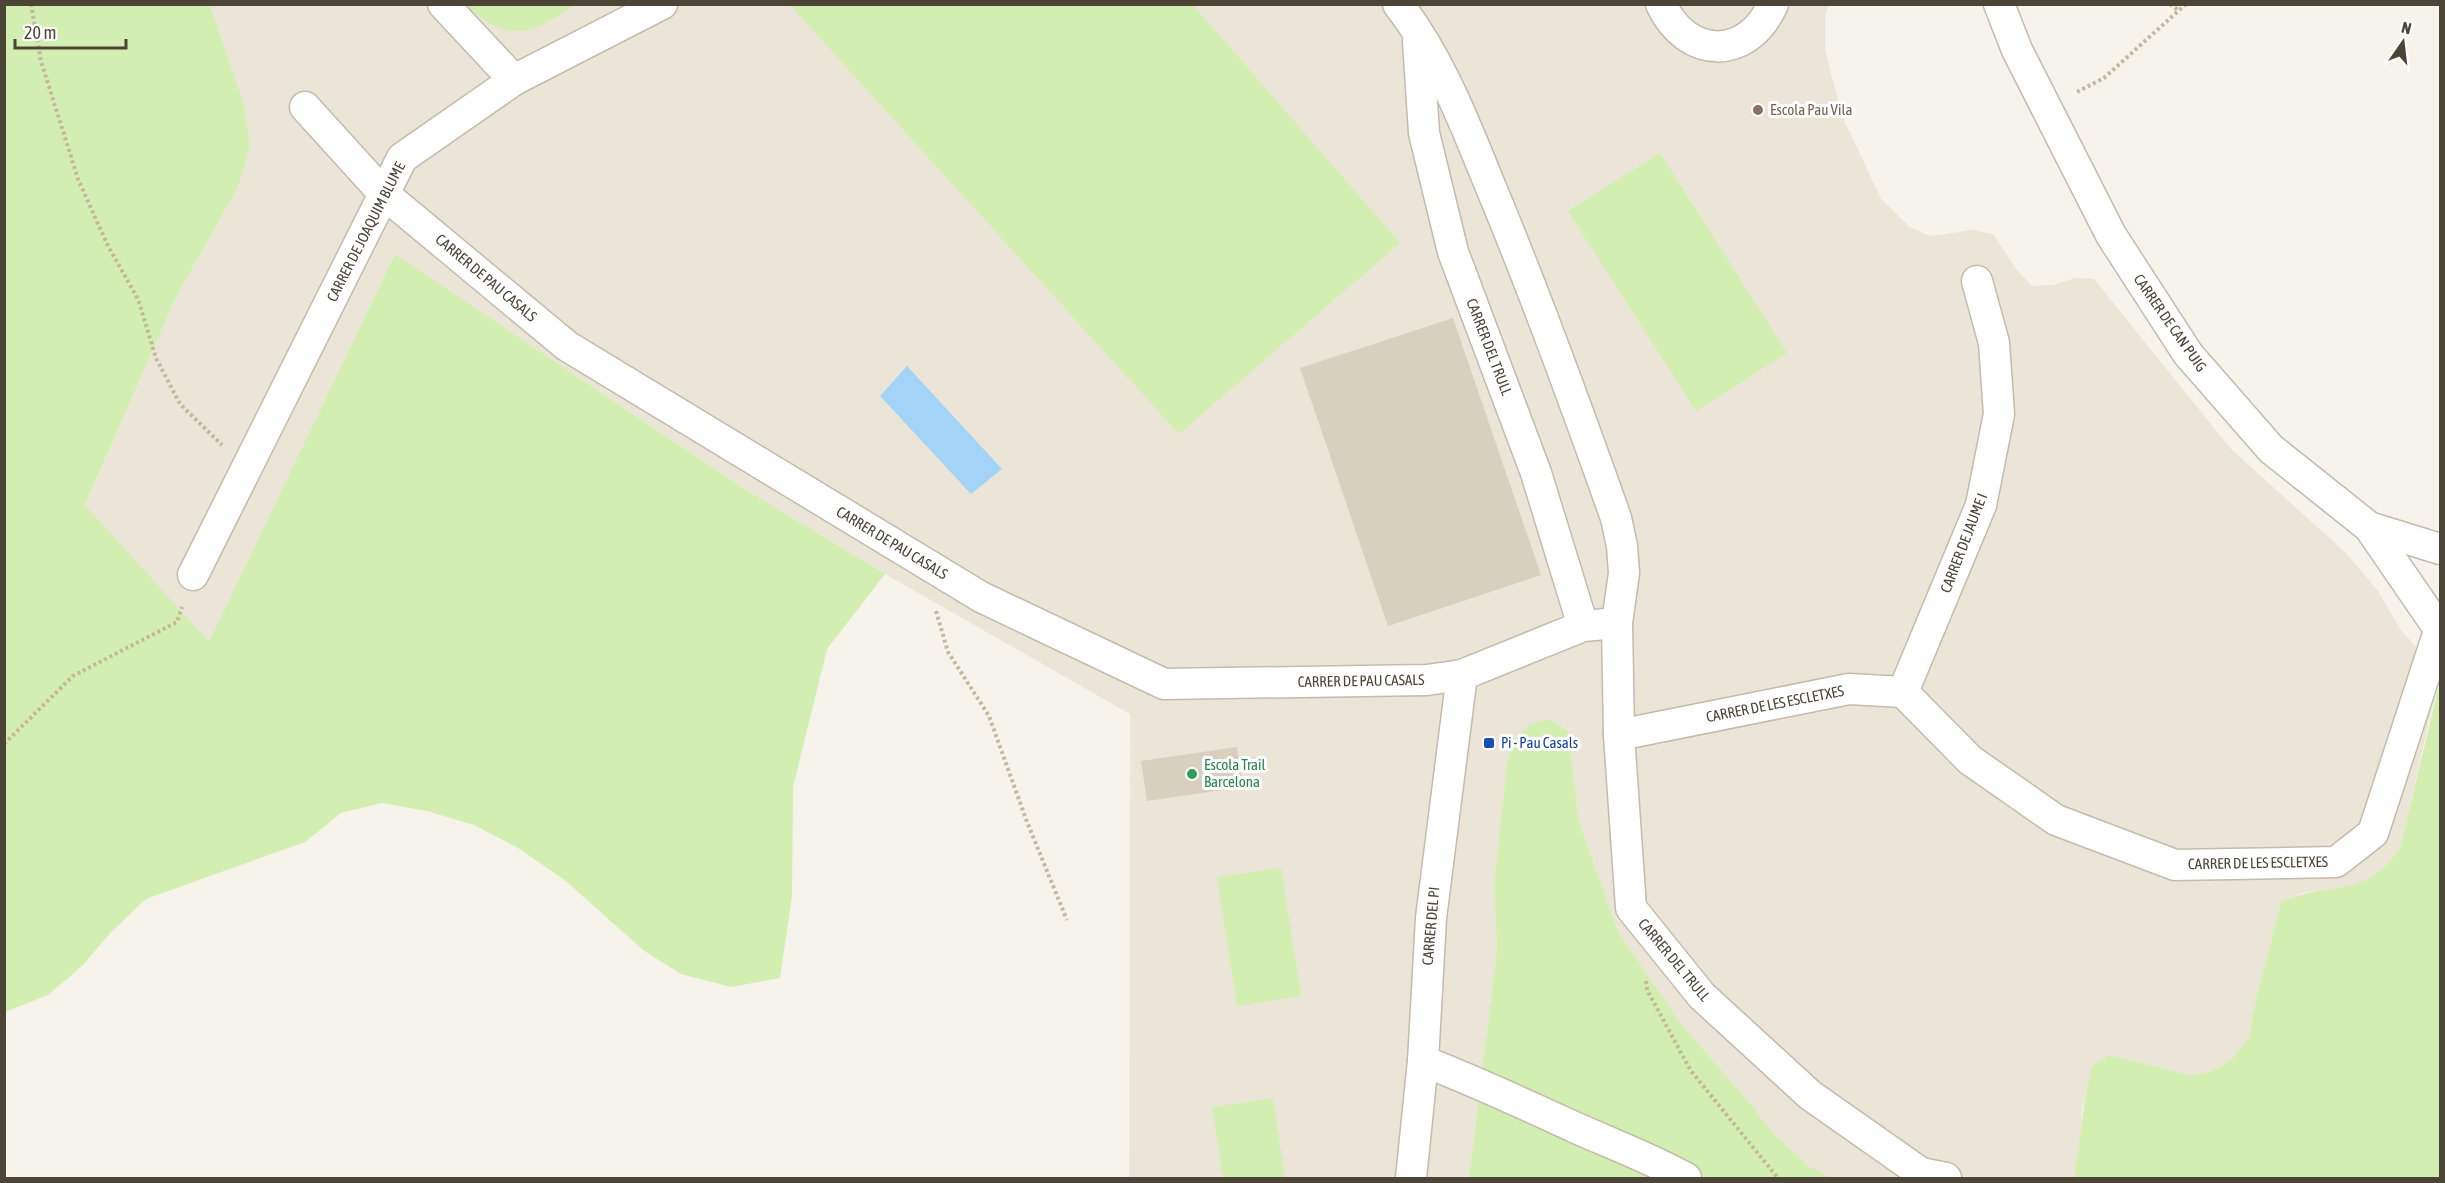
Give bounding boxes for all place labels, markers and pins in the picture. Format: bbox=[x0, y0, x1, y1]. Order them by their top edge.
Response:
place label: Escola Pau Vila bbox=[1770, 101, 1852, 118]
marker: Escola Pau Vila bbox=[1751, 103, 1765, 117]
place label: Pi - Pau Casals bbox=[1501, 734, 1578, 751]
marker: Pi - Pau Casals bbox=[1482, 736, 1496, 750]
place label: Escola Trail Barcelona bbox=[1204, 756, 1266, 790]
marker: Escola Trail Barcelona bbox=[1185, 767, 1199, 781]

